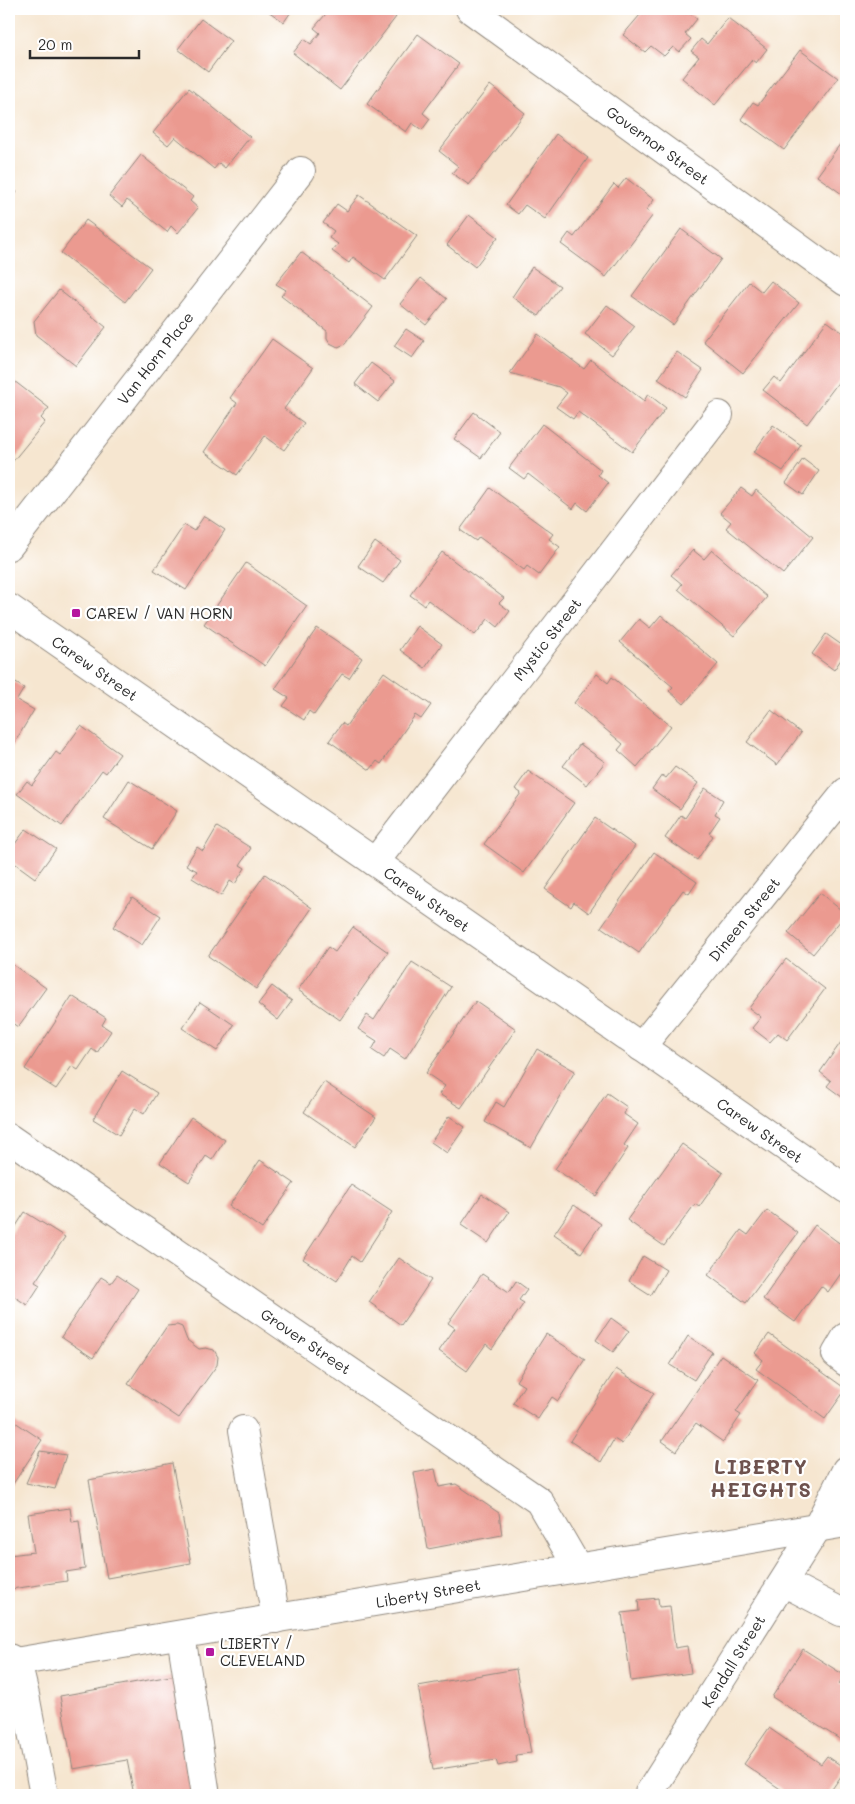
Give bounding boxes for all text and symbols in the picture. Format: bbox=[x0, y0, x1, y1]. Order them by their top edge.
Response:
scale bar bbox=[30, 28, 139, 60]
text: 20 m bbox=[38, 34, 72, 54]
street label: Governor Street bbox=[603, 101, 713, 189]
street label: Van Horn Place bbox=[112, 307, 198, 409]
street label: Mystic Street bbox=[508, 594, 586, 684]
place label: CAREW / VAN HORN bbox=[86, 603, 233, 623]
marker: CAREW / VAN HORN bbox=[70, 607, 82, 619]
street label: Carew Street bbox=[48, 631, 142, 705]
street label: Carew Street bbox=[380, 862, 474, 936]
street label: Dineen Street bbox=[704, 873, 784, 965]
street label: Carew Street bbox=[713, 1093, 807, 1167]
street label: Grover Street bbox=[257, 1303, 355, 1379]
district label: LIBERTY HEIGHTS bbox=[710, 1453, 812, 1502]
street label: Liberty Street bbox=[374, 1574, 482, 1612]
street label: Kendall Street bbox=[697, 1611, 769, 1711]
place label: LIBERTY / CLEVELAND bbox=[220, 1633, 305, 1670]
marker: LIBERTY / CLEVELAND bbox=[204, 1646, 216, 1658]

